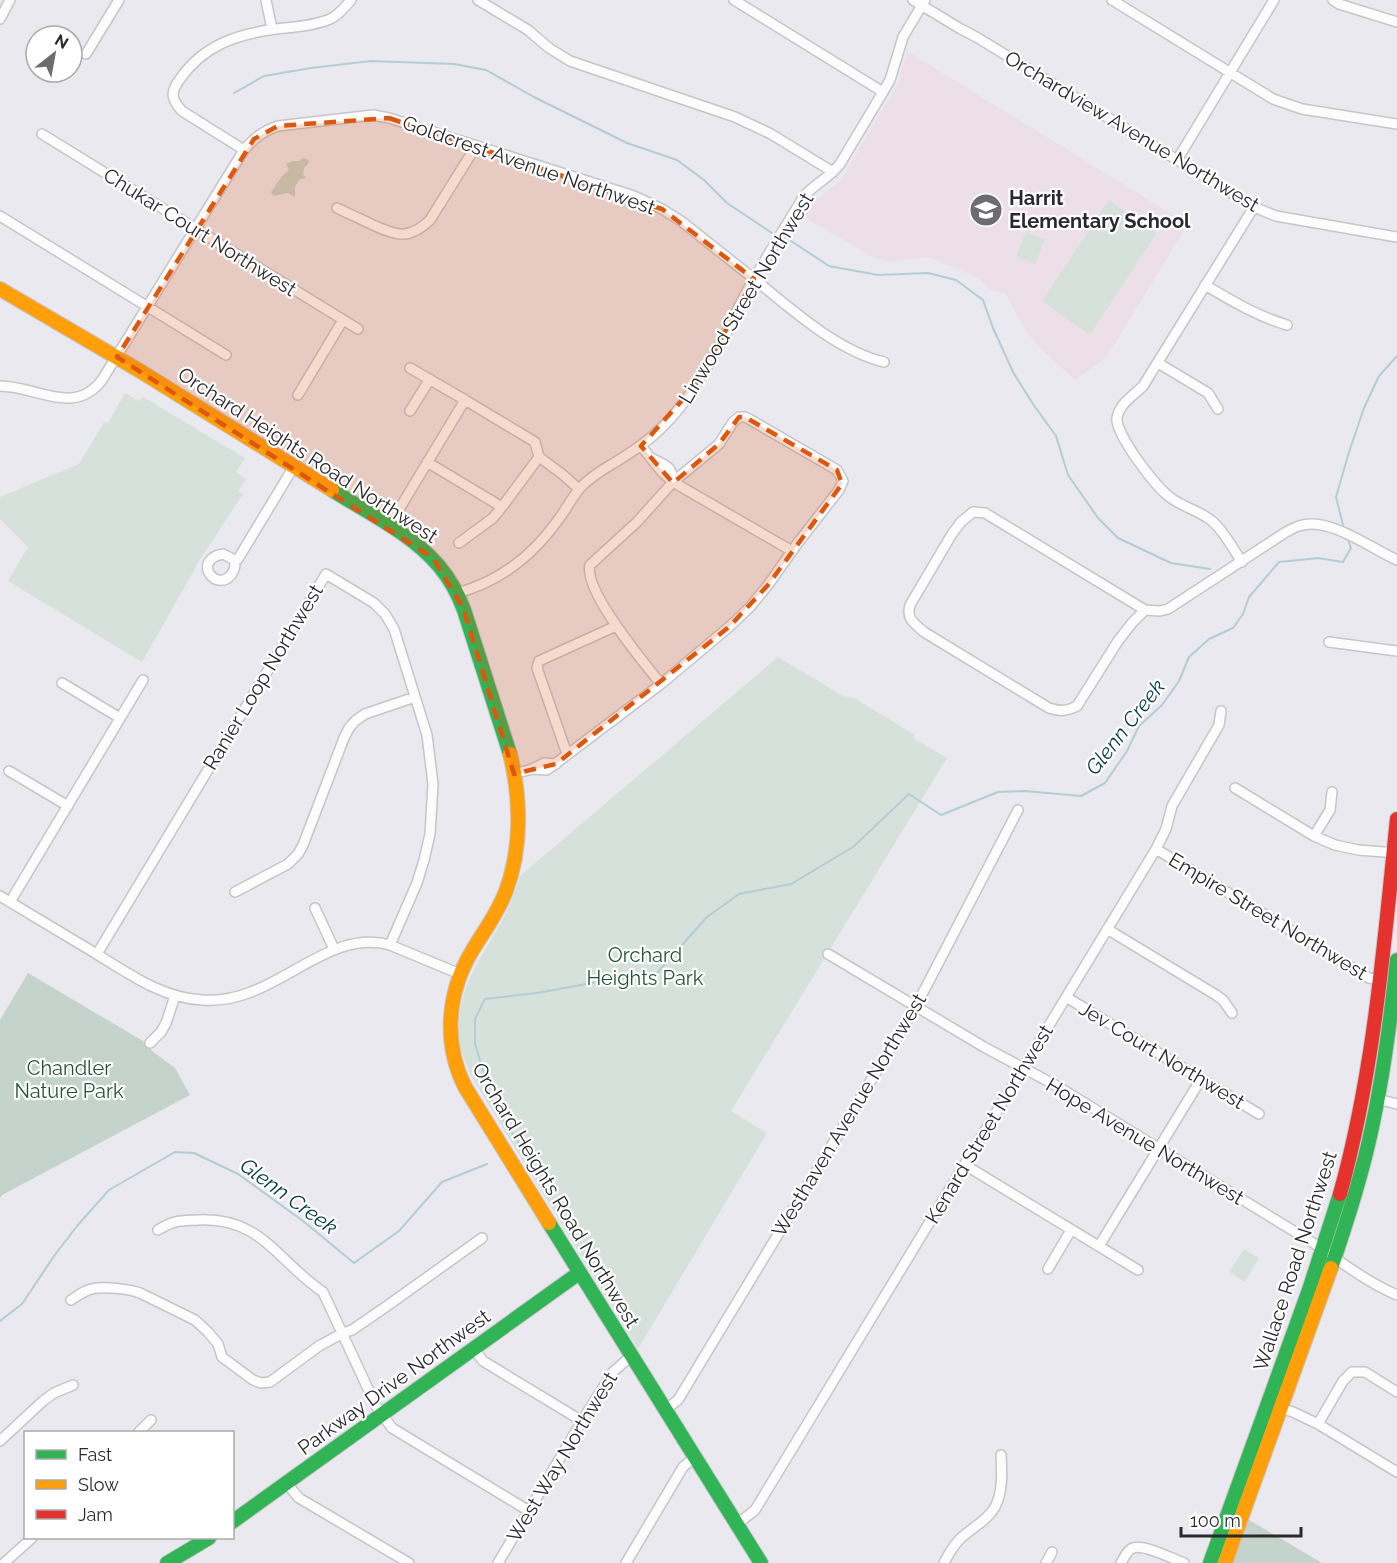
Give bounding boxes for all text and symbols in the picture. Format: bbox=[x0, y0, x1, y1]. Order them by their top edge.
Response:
north arrow bbox=[24, 24, 84, 84]
text: N bbox=[51, 30, 72, 53]
street label: Orchardview Avenue Northwest bbox=[1000, 45, 1264, 217]
street label: Goldcrest Avenue Northwest bbox=[399, 110, 659, 220]
street label: Chukar Court Northwest bbox=[99, 163, 301, 301]
place label: Harrit Elementary School bbox=[1009, 186, 1191, 233]
street label: Linwood Street Northwest bbox=[674, 188, 819, 408]
school or university icon: Harrit Elementary School bbox=[968, 192, 1004, 228]
street label: Orchard Heights Road Northwest bbox=[174, 362, 443, 548]
street label: Ranier Loop Northwest bbox=[198, 580, 328, 774]
water label: Glenn Creek bbox=[1080, 674, 1170, 780]
street label: Empire Street Northwest bbox=[1164, 847, 1372, 985]
park label: Orchard Heights Park bbox=[587, 943, 704, 990]
street label: Westhaven Avenue Northwest bbox=[767, 989, 931, 1241]
street label: Jev Court Northwest bbox=[1075, 996, 1249, 1114]
street label: Kenard Street Northwest bbox=[920, 1020, 1058, 1228]
park label: Chandler Nature Park bbox=[14, 1056, 124, 1103]
street label: Orchard Heights Road Northwest bbox=[467, 1058, 645, 1332]
street label: Hope Avenue Northwest bbox=[1042, 1072, 1249, 1210]
street label: Wallace Road Northwest bbox=[1248, 1148, 1342, 1374]
water label: Glenn Creek bbox=[235, 1152, 343, 1240]
street label: Parkway Drive Northwest bbox=[293, 1304, 495, 1460]
street label: West Way Northwest bbox=[502, 1367, 622, 1546]
legend bbox=[24, 1431, 234, 1539]
text: Fast bbox=[78, 1444, 112, 1465]
text: Slow bbox=[78, 1474, 119, 1495]
scale bar bbox=[1181, 1500, 1301, 1538]
text: Jam bbox=[78, 1504, 113, 1525]
text: 100 m bbox=[1190, 1510, 1241, 1531]

